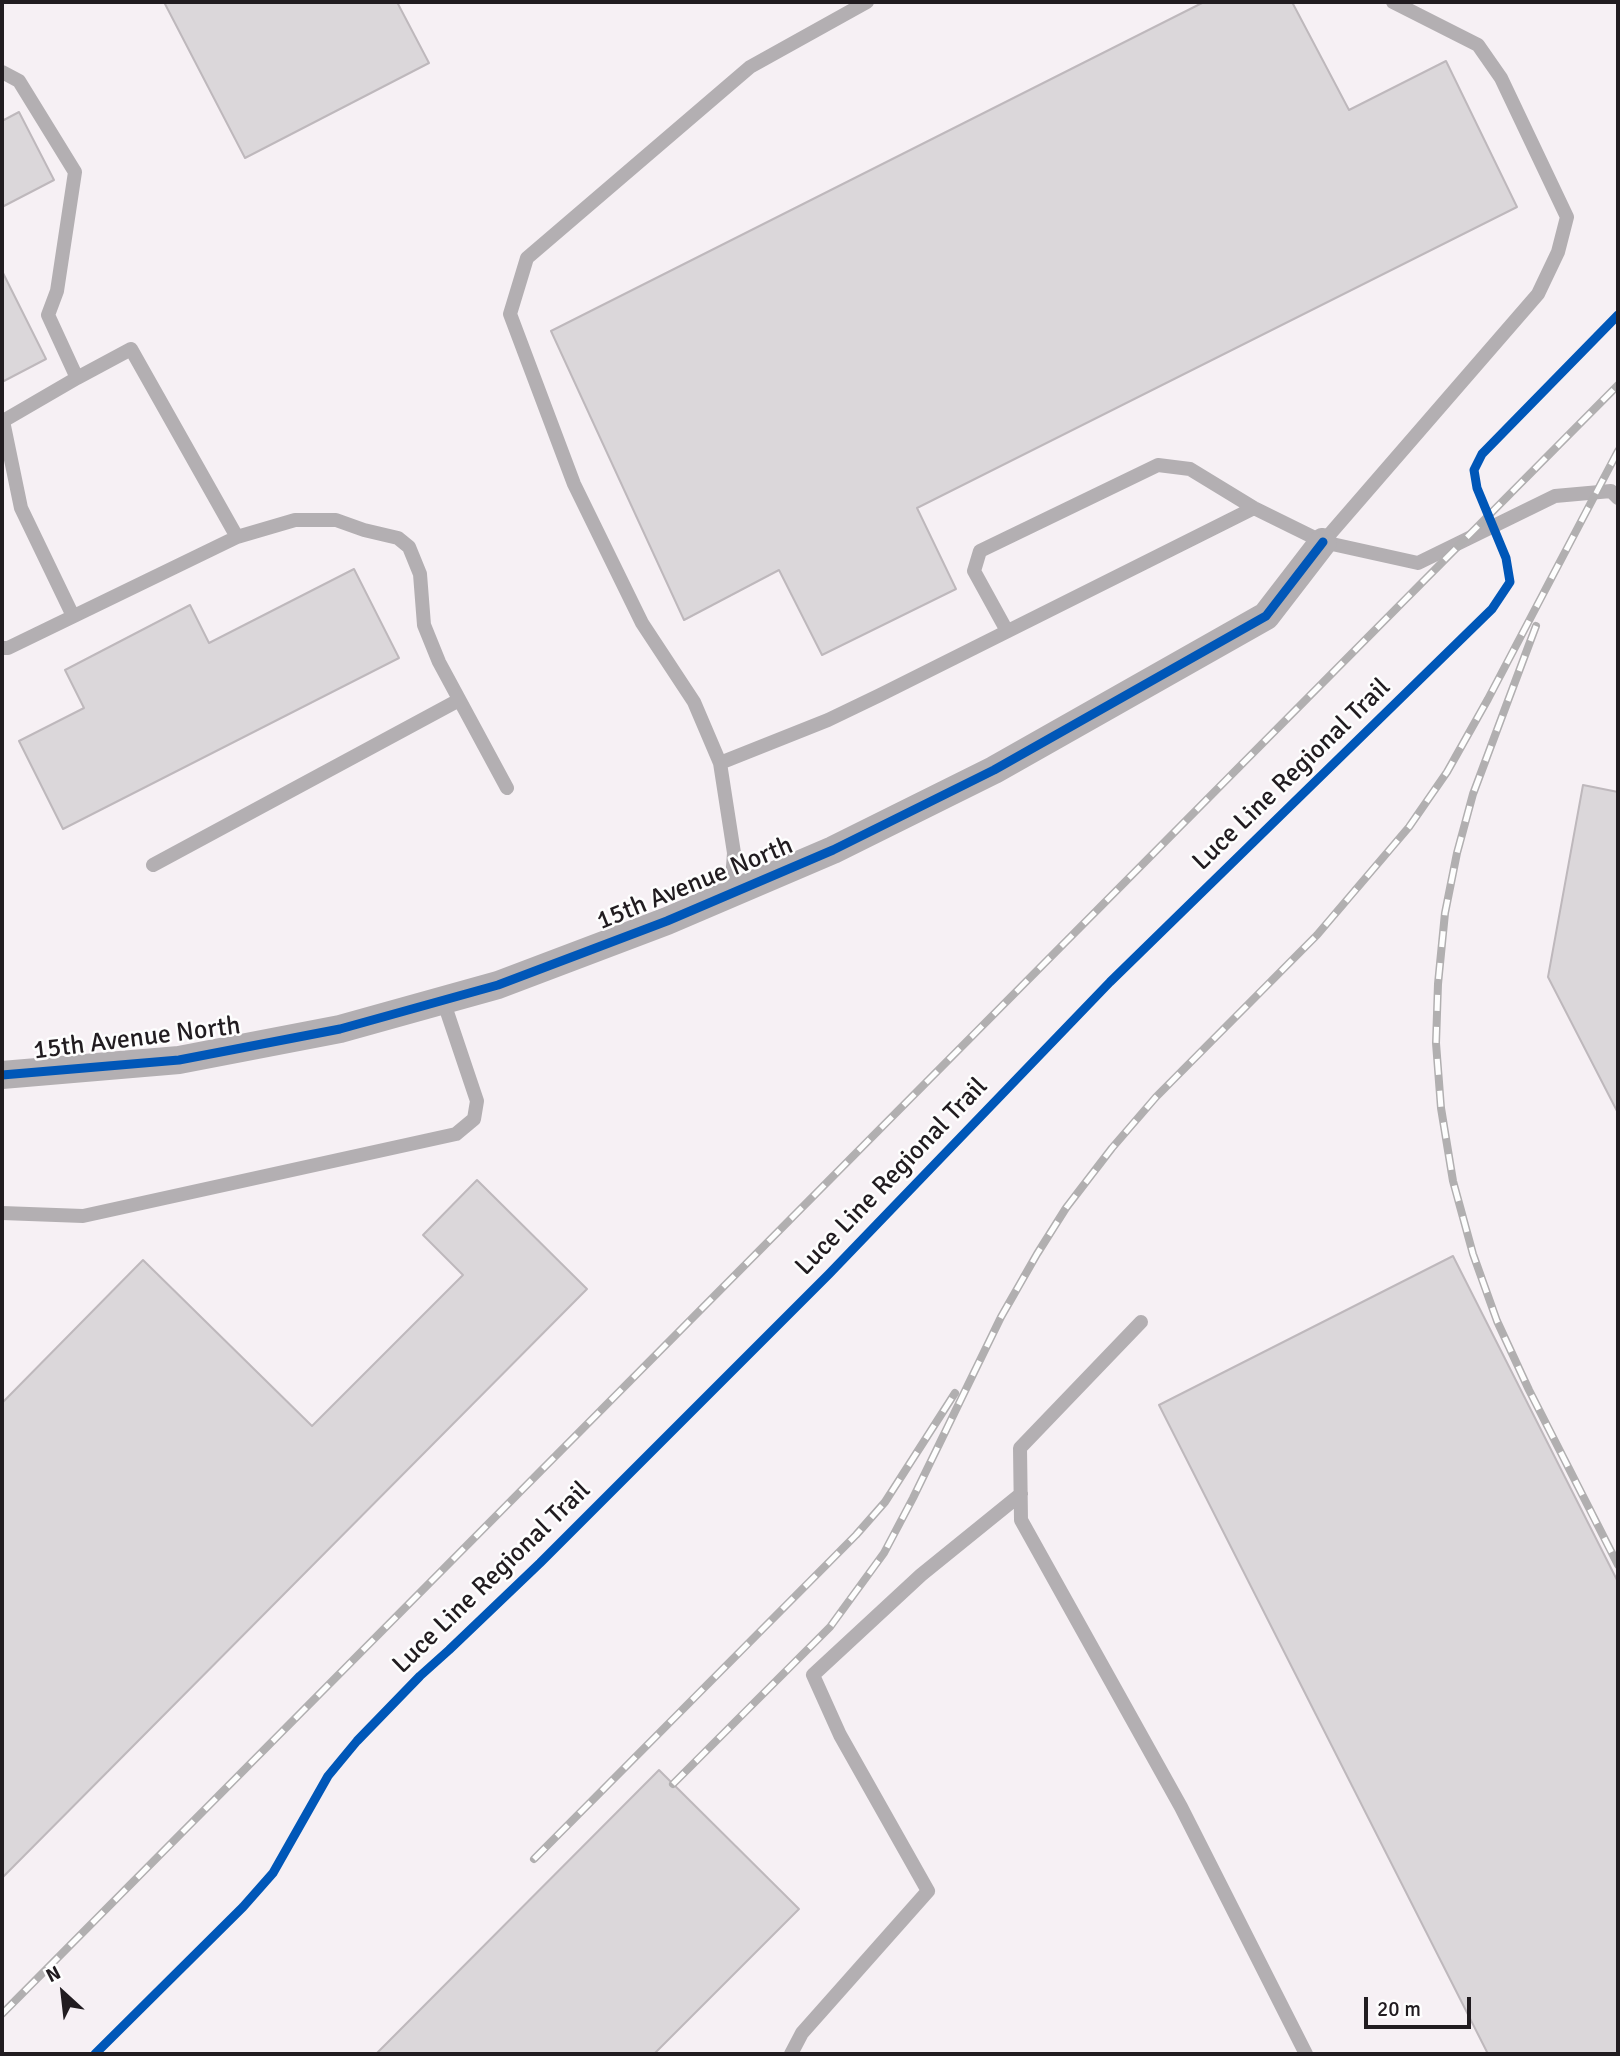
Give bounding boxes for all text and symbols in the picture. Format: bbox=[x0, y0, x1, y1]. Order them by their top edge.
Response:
street label: Luce Line Regional Trail bbox=[1187, 672, 1397, 878]
street label: 15th Avenue North bbox=[592, 830, 798, 938]
street label: 15th Avenue North bbox=[32, 1011, 242, 1067]
street label: Luce Line Regional Trail bbox=[789, 1072, 995, 1282]
street label: Luce Line Regional Trail bbox=[387, 1475, 597, 1681]
north arrow bbox=[28, 1958, 98, 2028]
text: N bbox=[42, 1961, 65, 1988]
scale bar bbox=[1368, 1982, 1475, 2026]
text: 20 m bbox=[1377, 1996, 1421, 2022]

